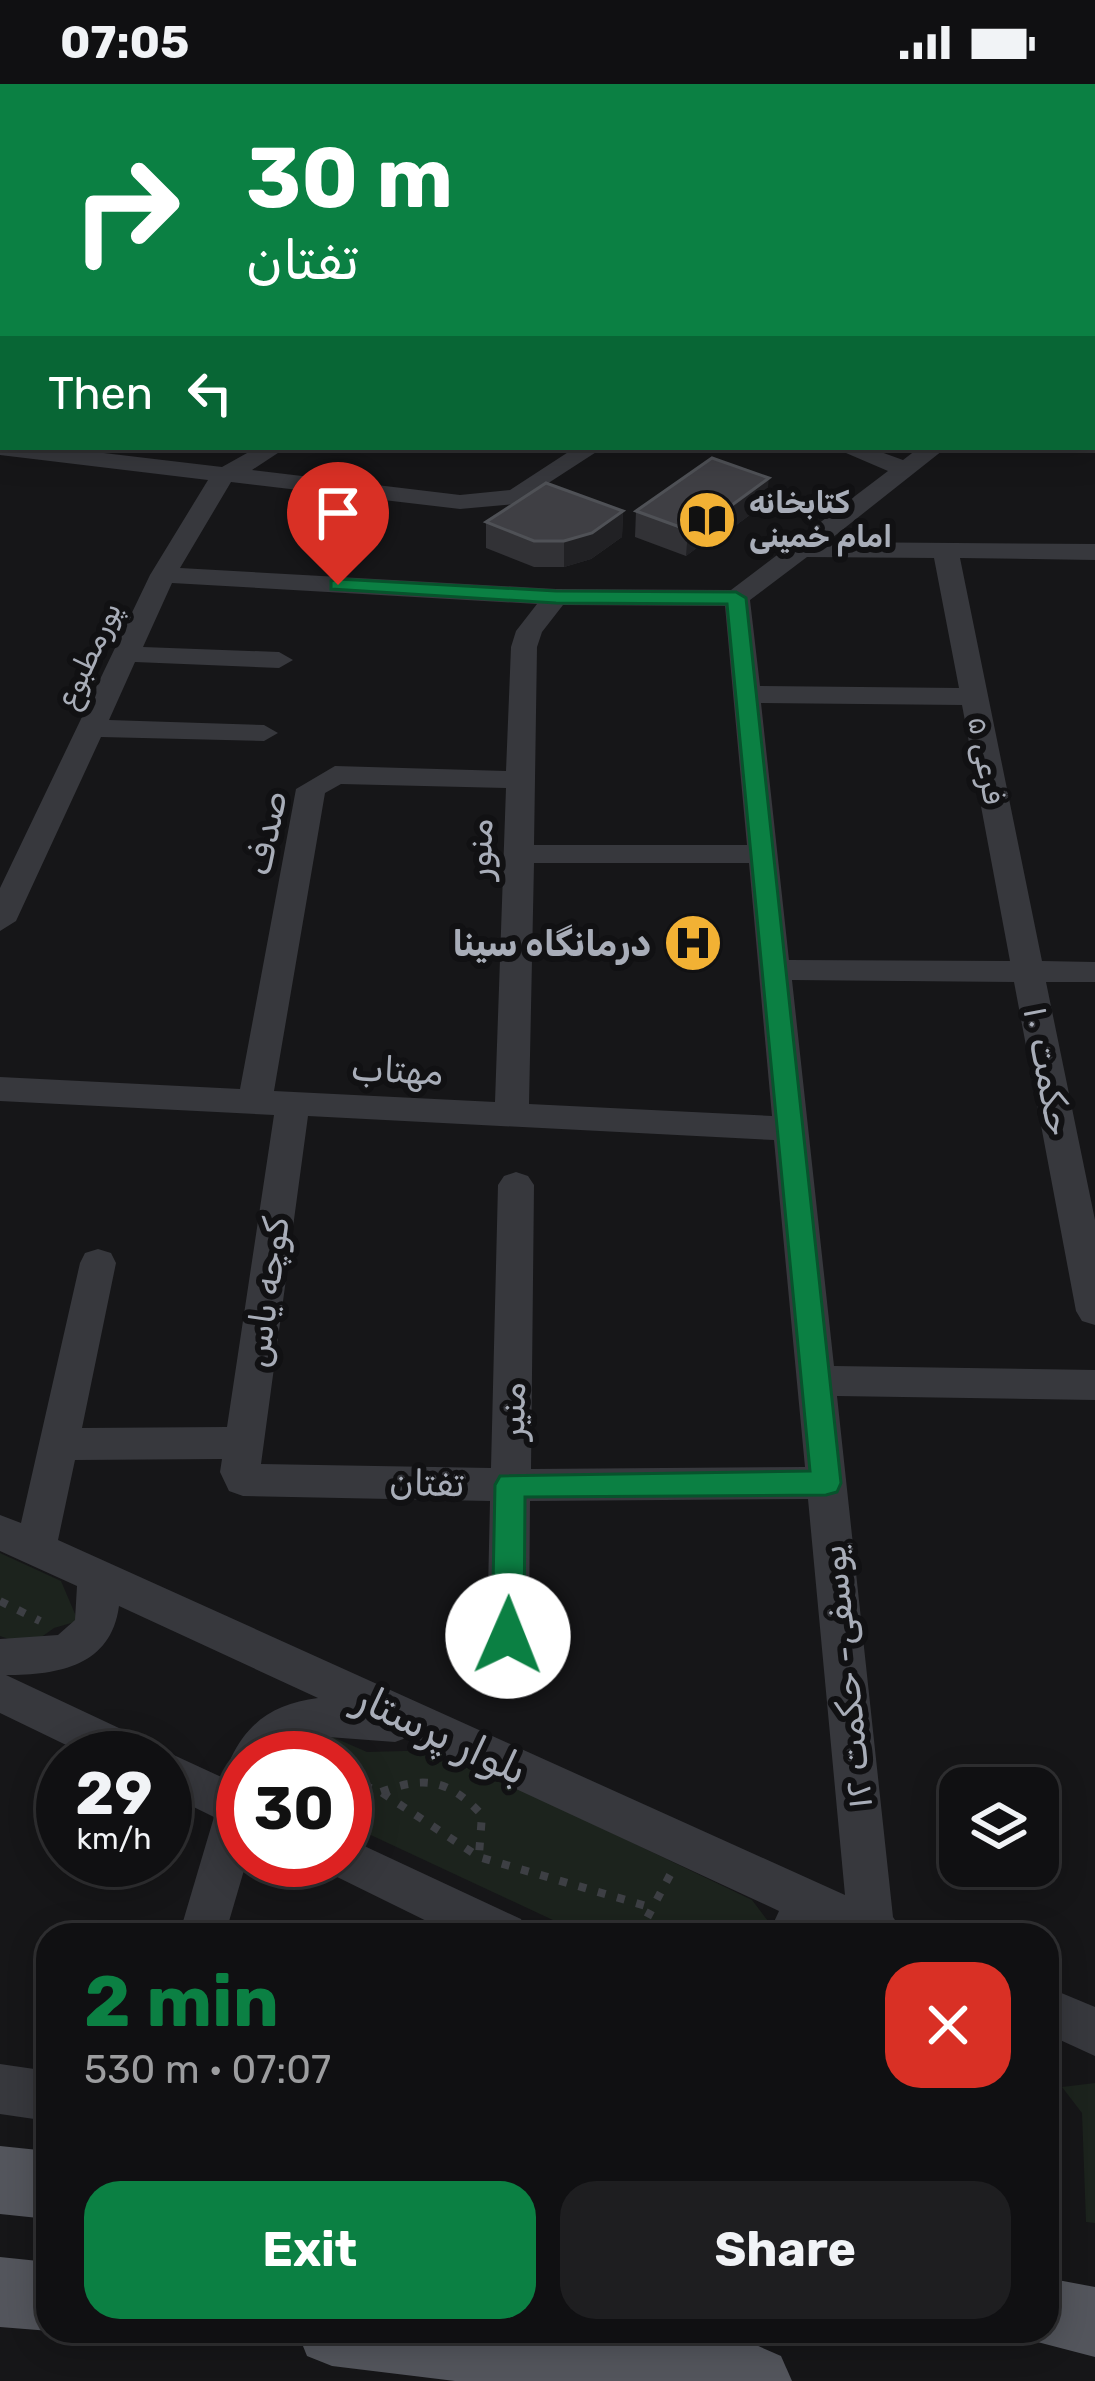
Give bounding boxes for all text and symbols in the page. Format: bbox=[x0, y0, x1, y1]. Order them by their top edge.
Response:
text: 07:05 bbox=[60, 16, 189, 69]
text: 30 m bbox=[246, 128, 453, 228]
icon: right bbox=[48, 132, 204, 288]
text: تفتان bbox=[246, 229, 359, 293]
icon: left bbox=[177, 360, 243, 426]
text: Then bbox=[48, 367, 153, 420]
pin bbox=[287, 462, 389, 585]
icon: arrive bbox=[305, 480, 371, 546]
place label: کتابخانه امام خمینی bbox=[749, 485, 892, 557]
library icon: کتابخانه امام خمینی bbox=[676, 489, 738, 551]
street label: پورمطبوع bbox=[49, 596, 131, 715]
street label: فرعی ۵ bbox=[960, 713, 1012, 807]
street label: صدف bbox=[236, 787, 296, 879]
street label: منور bbox=[456, 818, 502, 882]
hospital icon: درمانگاه سینا bbox=[662, 912, 724, 974]
place label: درمانگاه سینا bbox=[452, 922, 651, 965]
street label: حکمت ۱۰ bbox=[1014, 1002, 1082, 1140]
street label: مهتاب bbox=[350, 1046, 444, 1094]
street label: کوچه یاس bbox=[234, 1214, 298, 1370]
street label: منیر bbox=[490, 1382, 534, 1442]
street label: تفتان bbox=[389, 1461, 465, 1505]
street label: یوسفی- حکمت ۱۲ bbox=[811, 1543, 881, 1811]
position arrow bbox=[445, 1573, 571, 1699]
street label: بلوار پرستار bbox=[343, 1671, 535, 1798]
speed limit sign: 30 bbox=[216, 1731, 372, 1887]
text: 29 bbox=[75, 1758, 153, 1829]
map controls bbox=[939, 1767, 1059, 1887]
button: layers bbox=[939, 1767, 1059, 1887]
text: km/h bbox=[77, 1821, 151, 1857]
text: 2 min bbox=[84, 1959, 279, 2044]
button: close bbox=[885, 1962, 1011, 2088]
text: 530 m · 07:07 bbox=[84, 2047, 331, 2093]
button: Exit bbox=[84, 2181, 536, 2319]
button: Share bbox=[560, 2181, 1011, 2319]

